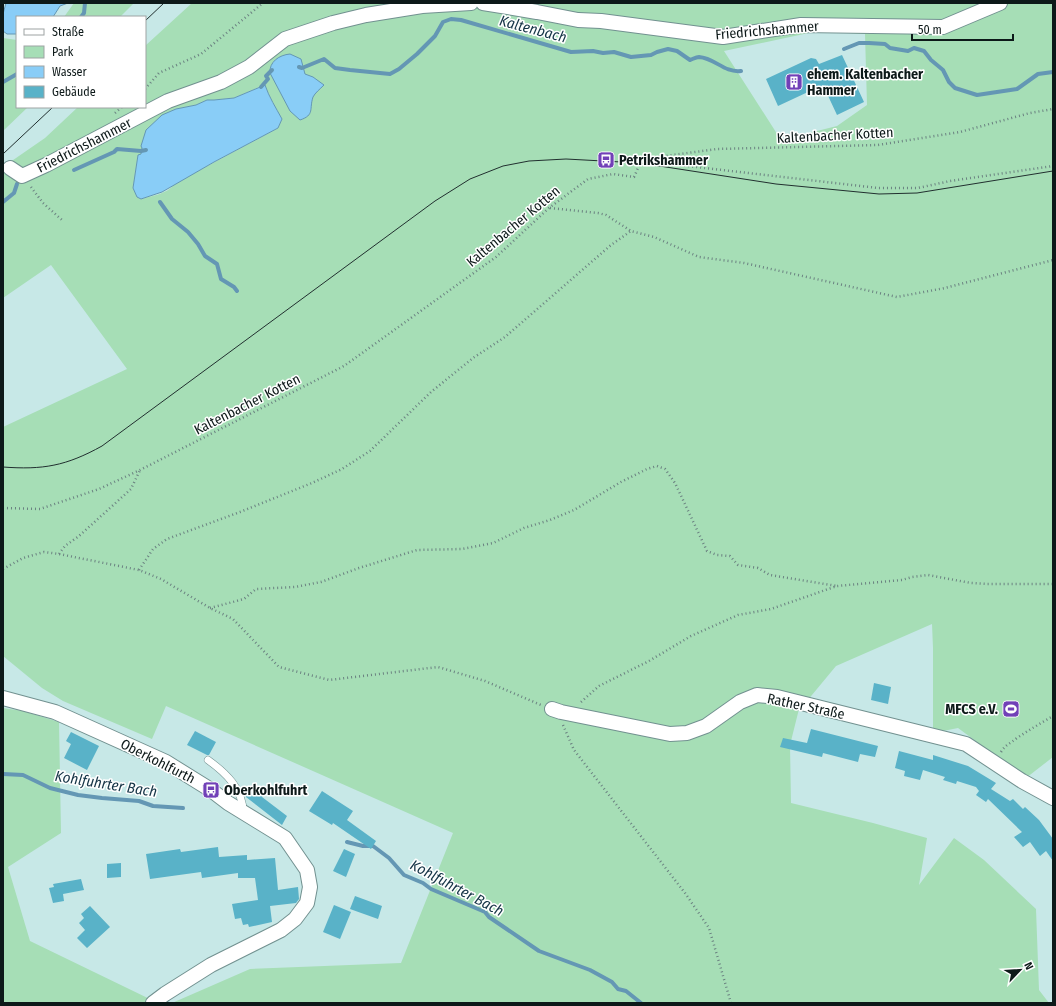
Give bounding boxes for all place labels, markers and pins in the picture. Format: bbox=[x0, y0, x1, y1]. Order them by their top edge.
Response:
place label: ehem. Kaltenbacher Hammer bbox=[807, 66, 924, 99]
building icon: ehem. Kaltenbacher Hammer bbox=[784, 72, 804, 92]
bus stop icon: Petrikshammer bbox=[596, 150, 616, 170]
place label: Petrikshammer bbox=[619, 152, 709, 169]
sports icon: MFCS e.V. bbox=[1001, 699, 1021, 719]
place label: MFCS e.V. bbox=[945, 701, 998, 718]
bus stop icon: Oberkohlfuhrt bbox=[201, 780, 221, 800]
place label: Oberkohlfuhrt bbox=[224, 782, 309, 799]

